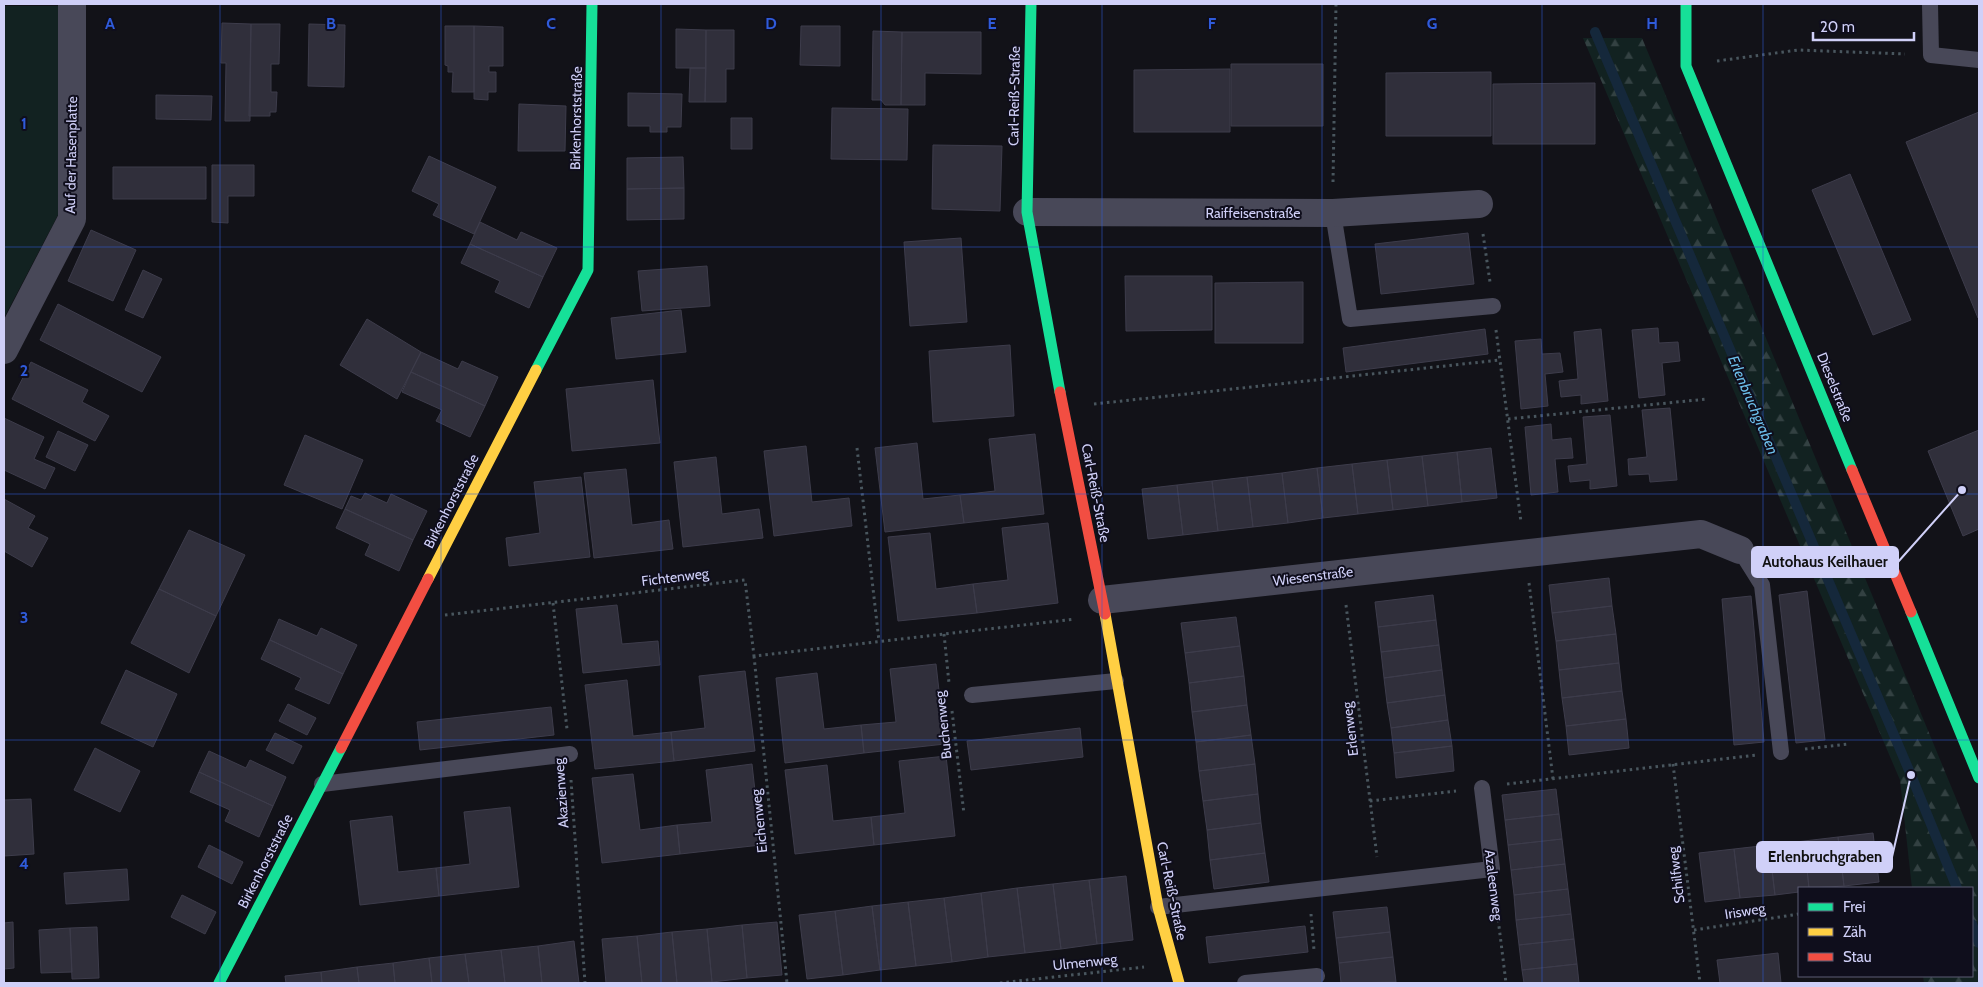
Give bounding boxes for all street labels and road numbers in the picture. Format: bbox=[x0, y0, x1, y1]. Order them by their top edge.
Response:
street label: Carl-Reiß-Straße bbox=[1004, 46, 1024, 146]
street label: Birkenhorststraße bbox=[566, 66, 586, 170]
street label: Auf der Hasenplatte bbox=[61, 96, 81, 214]
street label: Raiffeisenstraße bbox=[1206, 204, 1300, 222]
street label: Dieselstraße bbox=[1813, 350, 1857, 424]
street label: Carl-Reiß-Straße bbox=[1078, 442, 1114, 544]
street label: Birkenhorststraße bbox=[419, 451, 483, 551]
street label: Wiesenstraße bbox=[1272, 562, 1354, 590]
street label: Fichtenweg bbox=[640, 564, 711, 590]
street label: Buchenweg bbox=[930, 689, 956, 760]
street label: Erlenweg bbox=[1338, 700, 1362, 757]
street label: Akazienweg bbox=[550, 756, 572, 829]
street label: Eichenweg bbox=[747, 787, 771, 854]
street label: Birkenhorststraße bbox=[233, 811, 297, 911]
street label: Carl-Reiß-Straße bbox=[1153, 840, 1191, 942]
street label: Schilfweg bbox=[1663, 844, 1688, 905]
street label: Azaleenweg bbox=[1481, 848, 1507, 923]
street label: Irisweg bbox=[1723, 899, 1768, 923]
street label: Ulmenweg bbox=[1052, 950, 1119, 974]

